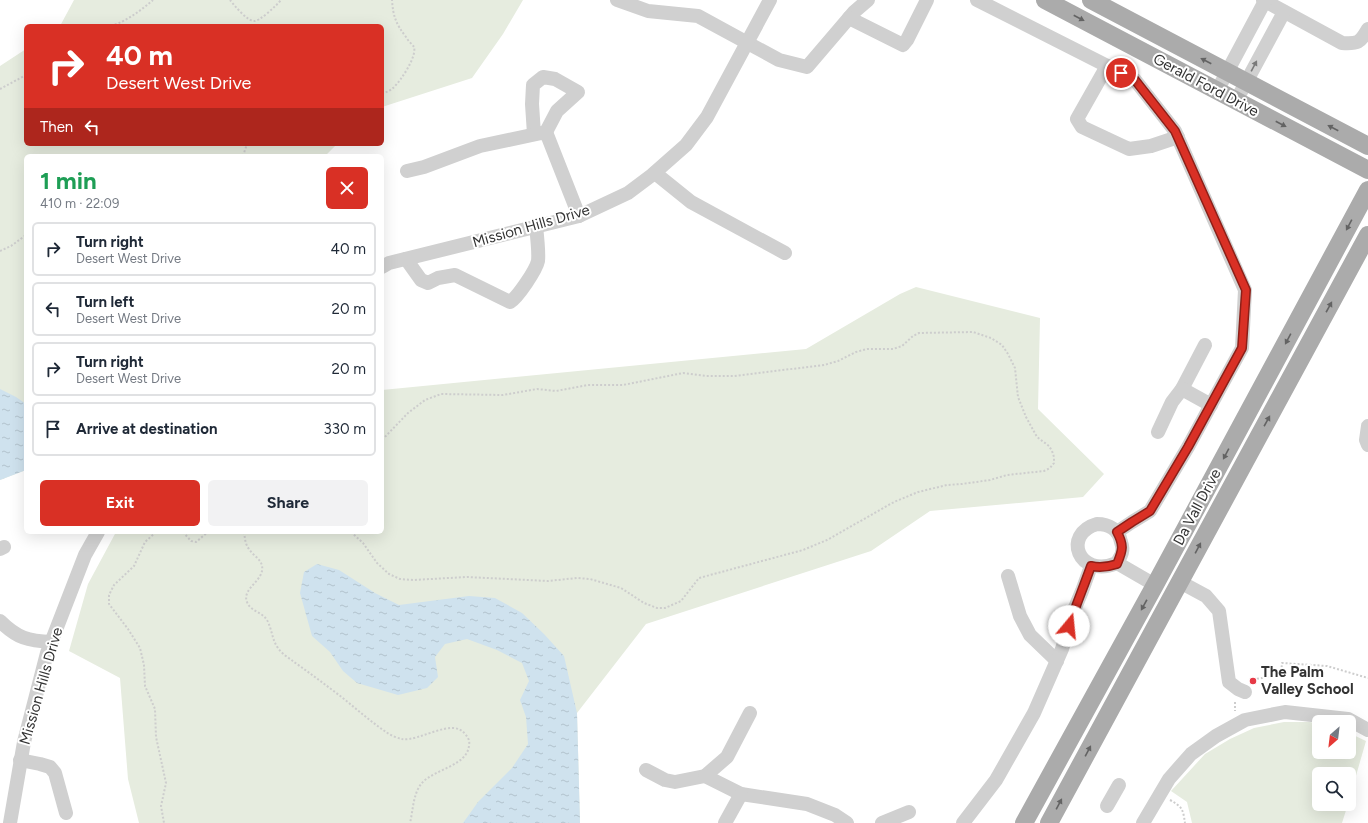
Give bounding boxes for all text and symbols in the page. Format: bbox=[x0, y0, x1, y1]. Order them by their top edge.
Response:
one-way arrow bbox=[1074, 15, 1085, 21]
text: 40 m bbox=[106, 38, 173, 72]
icon: right bbox=[40, 40, 92, 92]
street label: Gerald Ford Drive bbox=[1150, 50, 1262, 120]
pin bbox=[1104, 56, 1138, 90]
one-way arrow bbox=[1200, 58, 1212, 64]
one-way arrow bbox=[1251, 60, 1258, 72]
icon: arrive bbox=[1110, 62, 1132, 84]
text: Desert West Drive bbox=[106, 72, 251, 94]
icon: left bbox=[81, 116, 103, 138]
text: Then bbox=[40, 118, 73, 136]
one-way arrow bbox=[1275, 121, 1287, 128]
one-way arrow bbox=[1328, 125, 1339, 131]
text: 1 min bbox=[40, 166, 97, 195]
button: close bbox=[326, 167, 368, 209]
text: 410 m · 22:09 bbox=[40, 196, 119, 211]
street label: Mission Hills Drive bbox=[470, 201, 592, 251]
one-way arrow bbox=[1346, 219, 1353, 231]
text: Turn right bbox=[76, 233, 144, 251]
icon: right bbox=[42, 238, 64, 260]
text: 40 m bbox=[331, 240, 366, 258]
text: Desert West Drive bbox=[76, 251, 181, 266]
text: Turn left bbox=[76, 293, 134, 311]
icon: left bbox=[42, 298, 64, 320]
text: 20 m bbox=[332, 300, 366, 318]
one-way arrow bbox=[1326, 301, 1332, 313]
text: Desert West Drive bbox=[76, 311, 181, 326]
one-way arrow bbox=[1284, 333, 1291, 345]
text: Turn right bbox=[76, 353, 144, 371]
icon: right bbox=[42, 358, 64, 380]
text: 20 m bbox=[332, 360, 366, 378]
text: Desert West Drive bbox=[76, 371, 181, 386]
one-way arrow bbox=[1263, 415, 1270, 427]
icon: arrive bbox=[42, 418, 64, 440]
text: Arrive at destination bbox=[76, 420, 217, 438]
text: 330 m bbox=[324, 420, 366, 438]
one-way arrow bbox=[1223, 448, 1229, 459]
street label: Da Vall Drive bbox=[1169, 466, 1225, 548]
button: Exit bbox=[40, 480, 200, 526]
button: Share bbox=[208, 480, 368, 526]
one-way arrow bbox=[1195, 542, 1202, 553]
one-way arrow bbox=[1141, 599, 1148, 611]
position arrow bbox=[1048, 605, 1090, 647]
street label: Mission Hills Drive bbox=[16, 625, 66, 747]
place label: The Palm Valley School bbox=[1261, 663, 1354, 698]
marker: The Palm Valley School bbox=[1248, 676, 1258, 686]
north arrow bbox=[1312, 715, 1356, 759]
map controls bbox=[1312, 715, 1356, 811]
one-way arrow bbox=[1085, 745, 1091, 757]
button: search bbox=[1312, 767, 1356, 811]
one-way arrow bbox=[1056, 798, 1062, 810]

